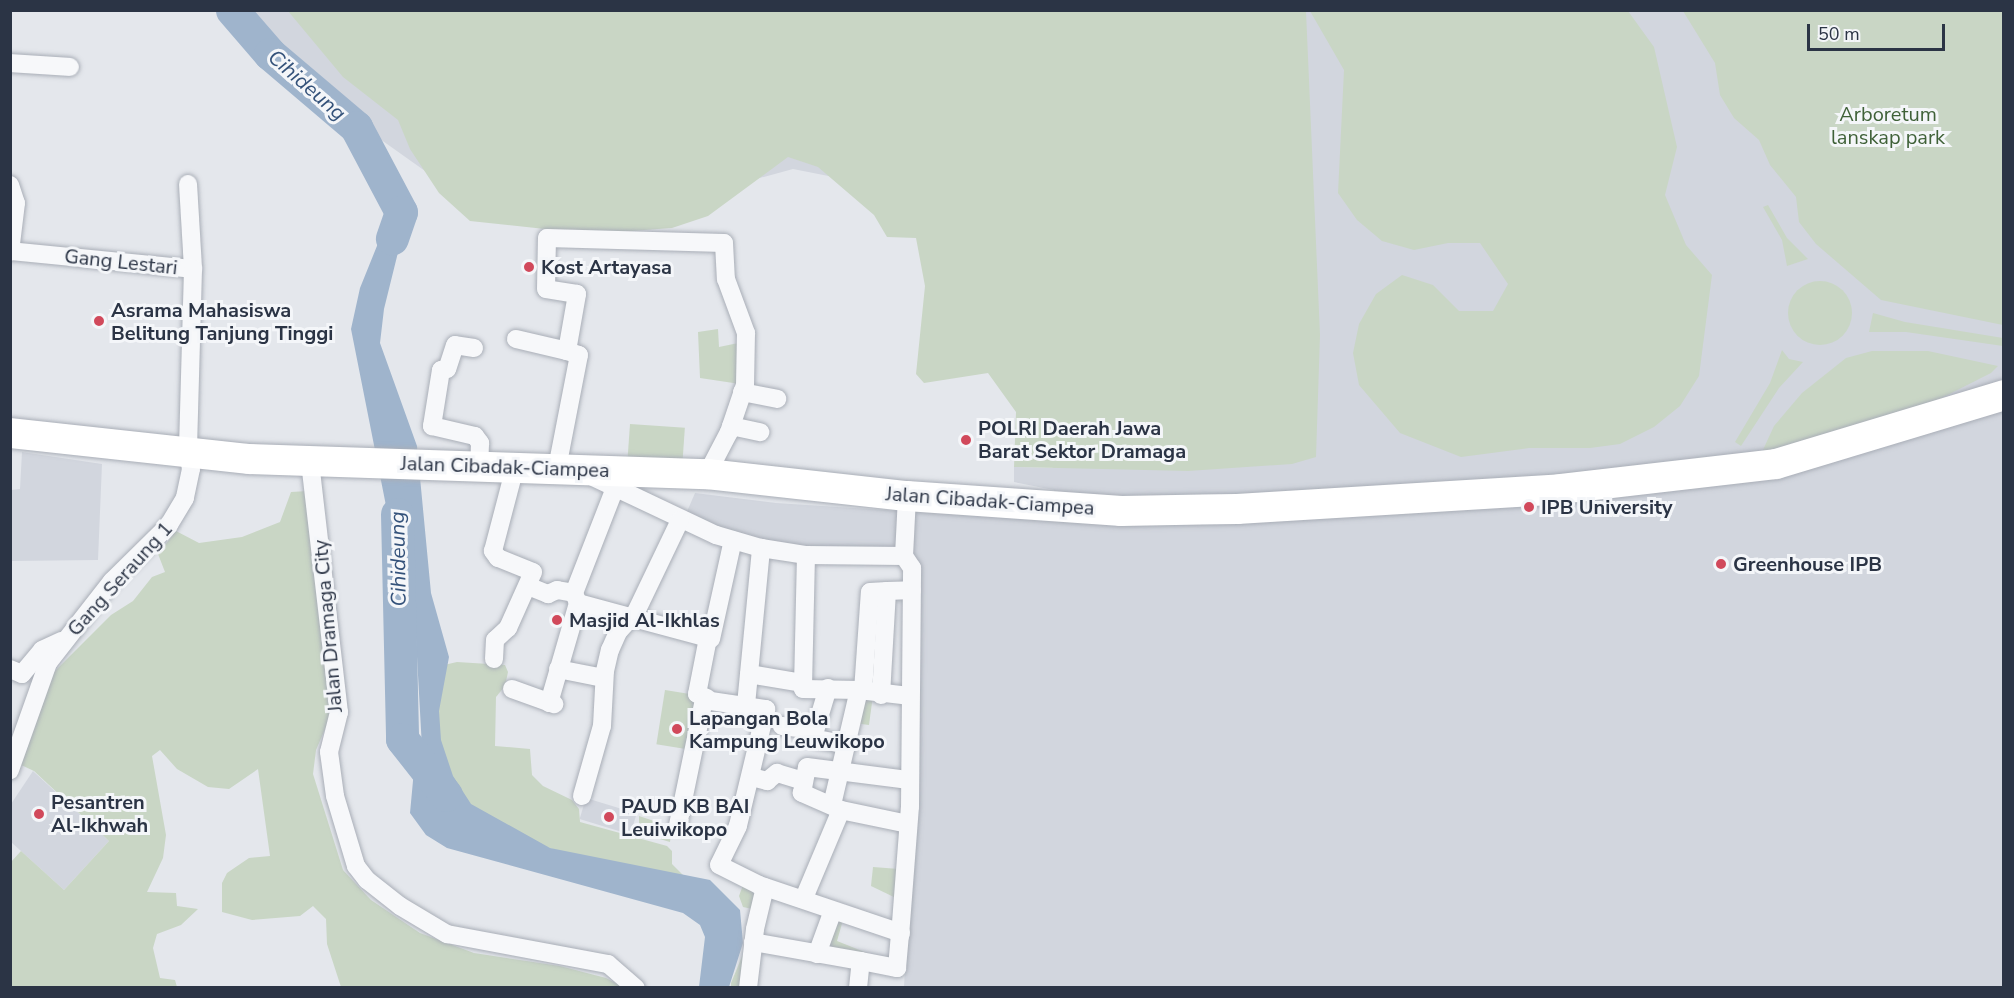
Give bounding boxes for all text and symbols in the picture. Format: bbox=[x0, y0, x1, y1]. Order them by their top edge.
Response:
scale bar bbox=[1810, 12, 1948, 50]
text: 50 m bbox=[1818, 22, 1860, 46]
water label: Cihideung bbox=[263, 44, 351, 126]
park label: Arboretum lanskap park bbox=[1831, 102, 1945, 149]
street label: Gang Lestari bbox=[63, 244, 179, 280]
place label: Kost Artayasa bbox=[541, 255, 672, 279]
marker: Kost Artayasa bbox=[522, 260, 536, 274]
place label: Asrama Mahasiswa Belitung Tanjung Tinggi bbox=[111, 298, 333, 345]
marker: Asrama Mahasiswa Belitung Tanjung Tinggi bbox=[92, 314, 106, 328]
place label: POLRI Daerah Jawa Barat Sektor Dramaga bbox=[978, 416, 1186, 463]
marker: POLRI Daerah Jawa Barat Sektor Dramaga bbox=[959, 433, 973, 447]
street label: Jalan Cibadak-Ciampea bbox=[400, 451, 610, 483]
street label: Jalan Cibadak-Ciampea bbox=[885, 482, 1095, 520]
place label: IPB University bbox=[1541, 495, 1673, 519]
marker: IPB University bbox=[1522, 500, 1536, 514]
water label: Cihideung bbox=[385, 511, 411, 607]
street label: Gang Seraung 1 bbox=[62, 517, 178, 641]
street label: Jalan Dramaga City bbox=[308, 539, 348, 713]
place label: Greenhouse IPB bbox=[1733, 552, 1882, 576]
marker: Greenhouse IPB bbox=[1714, 557, 1728, 571]
place label: Masjid Al-Ikhlas bbox=[569, 608, 720, 632]
marker: Masjid Al-Ikhlas bbox=[550, 613, 564, 627]
place label: Lapangan Bola Kampung Leuwikopo bbox=[689, 706, 885, 753]
marker: Lapangan Bola Kampung Leuwikopo bbox=[670, 722, 684, 736]
place label: Pesantren Al-Ikhwah bbox=[51, 790, 148, 837]
place label: PAUD KB BAI Leuiwikopo bbox=[621, 794, 749, 841]
marker: Pesantren Al-Ikhwah bbox=[32, 807, 46, 821]
marker: PAUD KB BAI Leuiwikopo bbox=[602, 810, 616, 824]

